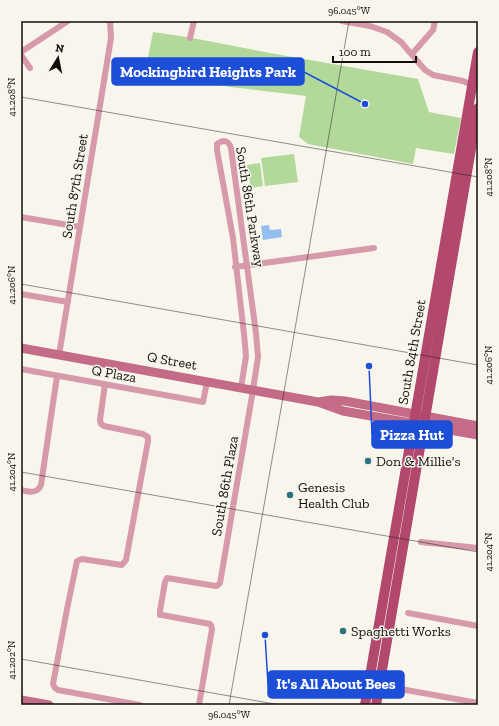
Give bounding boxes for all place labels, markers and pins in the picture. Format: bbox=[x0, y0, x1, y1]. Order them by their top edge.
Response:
callout: Mockingbird Heights Park bbox=[112, 58, 304, 85]
callout: Pizza Hut bbox=[372, 421, 452, 448]
place label: Don & Millie's bbox=[376, 453, 461, 470]
marker: Don & Millie's bbox=[363, 456, 373, 466]
place label: Genesis Health Club bbox=[298, 479, 369, 512]
marker: Genesis Health Club bbox=[285, 490, 295, 500]
place label: Spaghetti Works bbox=[351, 623, 451, 640]
marker: Spaghetti Works bbox=[338, 626, 348, 636]
callout: It's All About Bees bbox=[268, 671, 404, 698]

